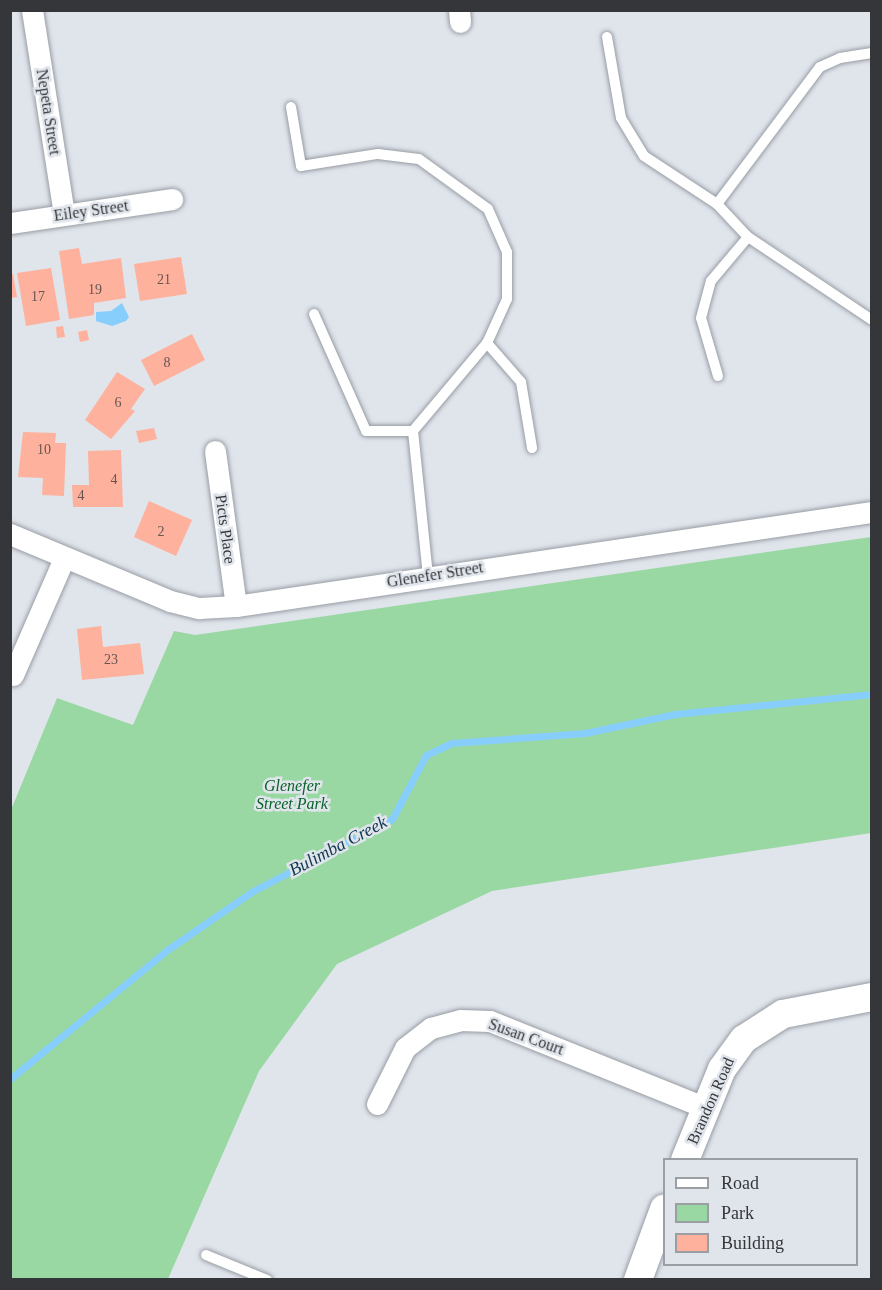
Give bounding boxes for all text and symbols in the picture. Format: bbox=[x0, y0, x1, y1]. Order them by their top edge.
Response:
street label: Nepeta Street bbox=[32, 68, 64, 156]
street label: Eiley Street bbox=[52, 196, 130, 226]
house number: 21 bbox=[157, 272, 171, 288]
house number: 19 bbox=[88, 282, 102, 298]
house number: 17 bbox=[31, 289, 45, 305]
house number: 8 bbox=[164, 355, 170, 371]
house number: 6 bbox=[115, 395, 122, 411]
house number: 10 bbox=[37, 442, 51, 458]
house number: 4 bbox=[110, 472, 118, 488]
house number: 4 bbox=[78, 488, 84, 504]
street label: Picts Place bbox=[211, 493, 239, 565]
house number: 2 bbox=[158, 524, 164, 540]
street label: Glenefer Street bbox=[385, 558, 485, 592]
house number: 23 bbox=[104, 652, 118, 668]
park label: Glenefer Street Park bbox=[256, 776, 328, 814]
water label: Bulimba Creek bbox=[285, 811, 391, 881]
street label: Susan Court bbox=[486, 1015, 566, 1059]
street label: Brandon Road bbox=[683, 1055, 739, 1147]
legend bbox=[663, 1158, 858, 1266]
text: Road bbox=[721, 1173, 759, 1193]
text: Park bbox=[721, 1203, 754, 1223]
text: Building bbox=[721, 1233, 784, 1253]

